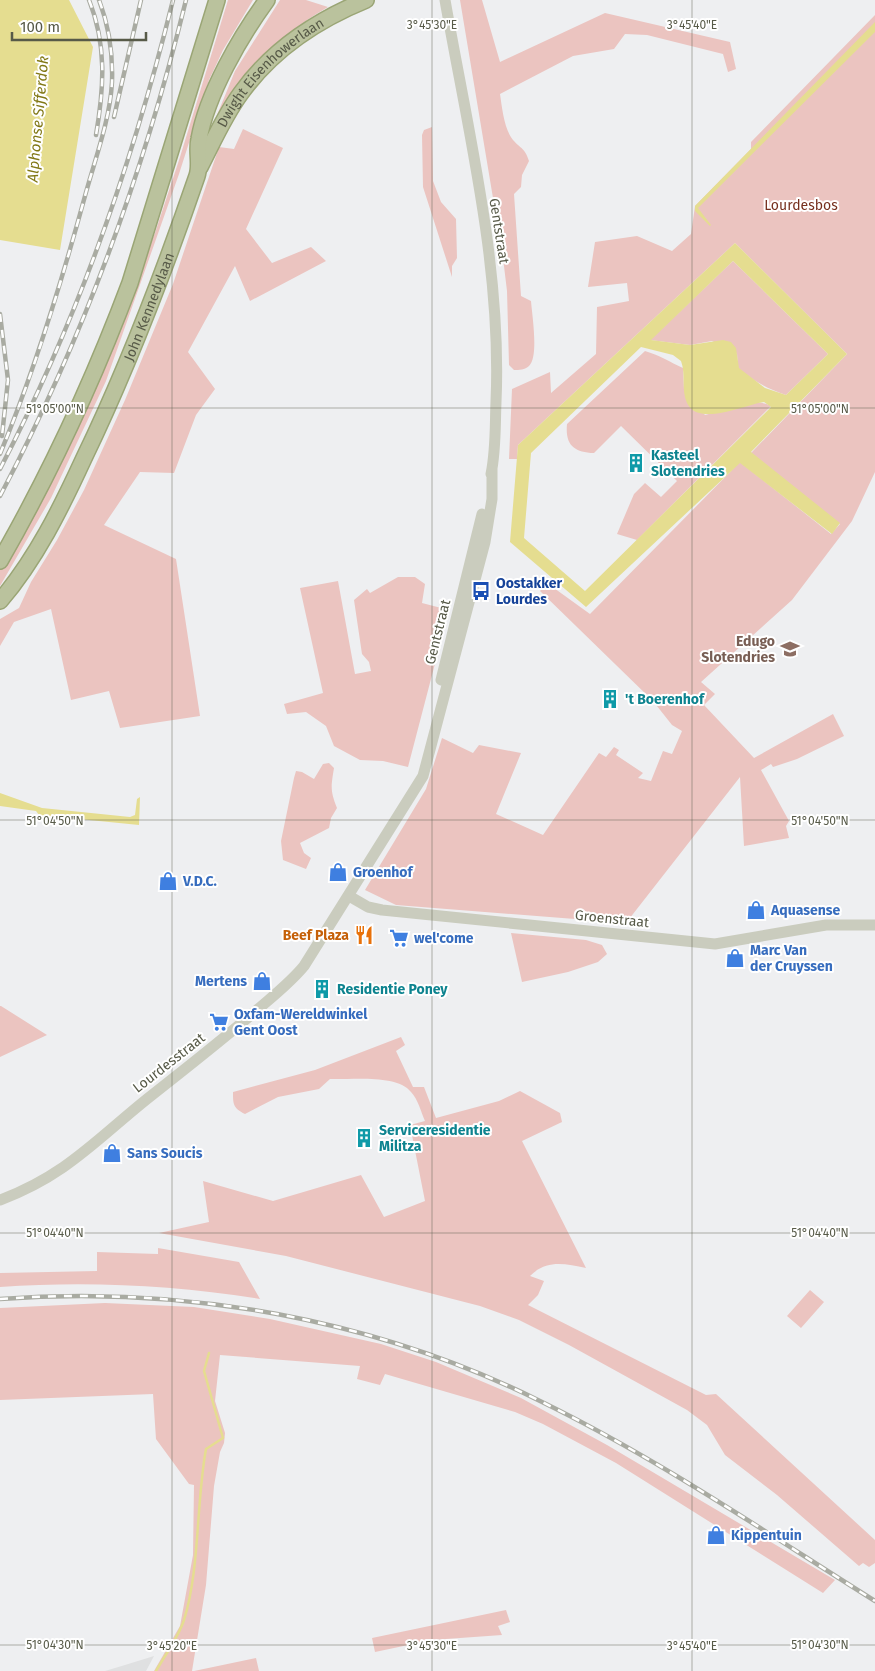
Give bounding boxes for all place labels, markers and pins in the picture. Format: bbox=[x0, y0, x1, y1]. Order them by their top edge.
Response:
place label: Kasteel Slotendries bbox=[651, 447, 725, 480]
building icon: Kasteel Slotendries bbox=[625, 452, 647, 474]
place label: Oostakker Lourdes bbox=[496, 575, 563, 608]
bus stop icon: Oostakker Lourdes bbox=[470, 580, 492, 602]
place label: Edugo Slotendries bbox=[701, 633, 775, 666]
school or university icon: Edugo Slotendries bbox=[779, 638, 801, 660]
building icon: 't Boerenhof bbox=[599, 688, 621, 710]
place label: 't Boerenhof bbox=[625, 691, 706, 708]
shop icon: Groenhof bbox=[327, 861, 349, 883]
place label: Groenhof bbox=[353, 864, 414, 881]
shop icon: V.D.C. bbox=[157, 870, 179, 892]
place label: V.D.C. bbox=[182, 873, 217, 890]
shop icon: Aquasense bbox=[745, 899, 767, 921]
place label: Aquasense bbox=[770, 902, 841, 919]
restaurant icon: Beef Plaza bbox=[353, 924, 375, 946]
place label: Beef Plaza bbox=[283, 927, 349, 944]
supermarket icon: wel'come bbox=[388, 927, 410, 949]
place label: wel'come bbox=[414, 930, 474, 947]
place label: Marc Van der Cruyssen bbox=[750, 942, 833, 975]
shop icon: Marc Van der Cruyssen bbox=[724, 947, 746, 969]
shop icon: Mertens bbox=[251, 970, 273, 992]
place label: Mertens bbox=[195, 973, 247, 990]
building icon: Residentie Poney bbox=[311, 978, 333, 1000]
place label: Residentie Poney bbox=[337, 981, 448, 998]
place label: Oxfam-Wereldwinkel Gent Oost bbox=[234, 1006, 368, 1039]
supermarket icon: Oxfam-Wereldwinkel Gent Oost bbox=[208, 1011, 230, 1033]
place label: Serviceresidentie Militza bbox=[379, 1122, 491, 1155]
building icon: Serviceresidentie Militza bbox=[353, 1127, 375, 1149]
shop icon: Sans Soucis bbox=[101, 1142, 123, 1164]
place label: Sans Soucis bbox=[127, 1145, 203, 1162]
shop icon: Kippentuin bbox=[705, 1524, 727, 1546]
place label: Kippentuin bbox=[731, 1527, 802, 1544]

